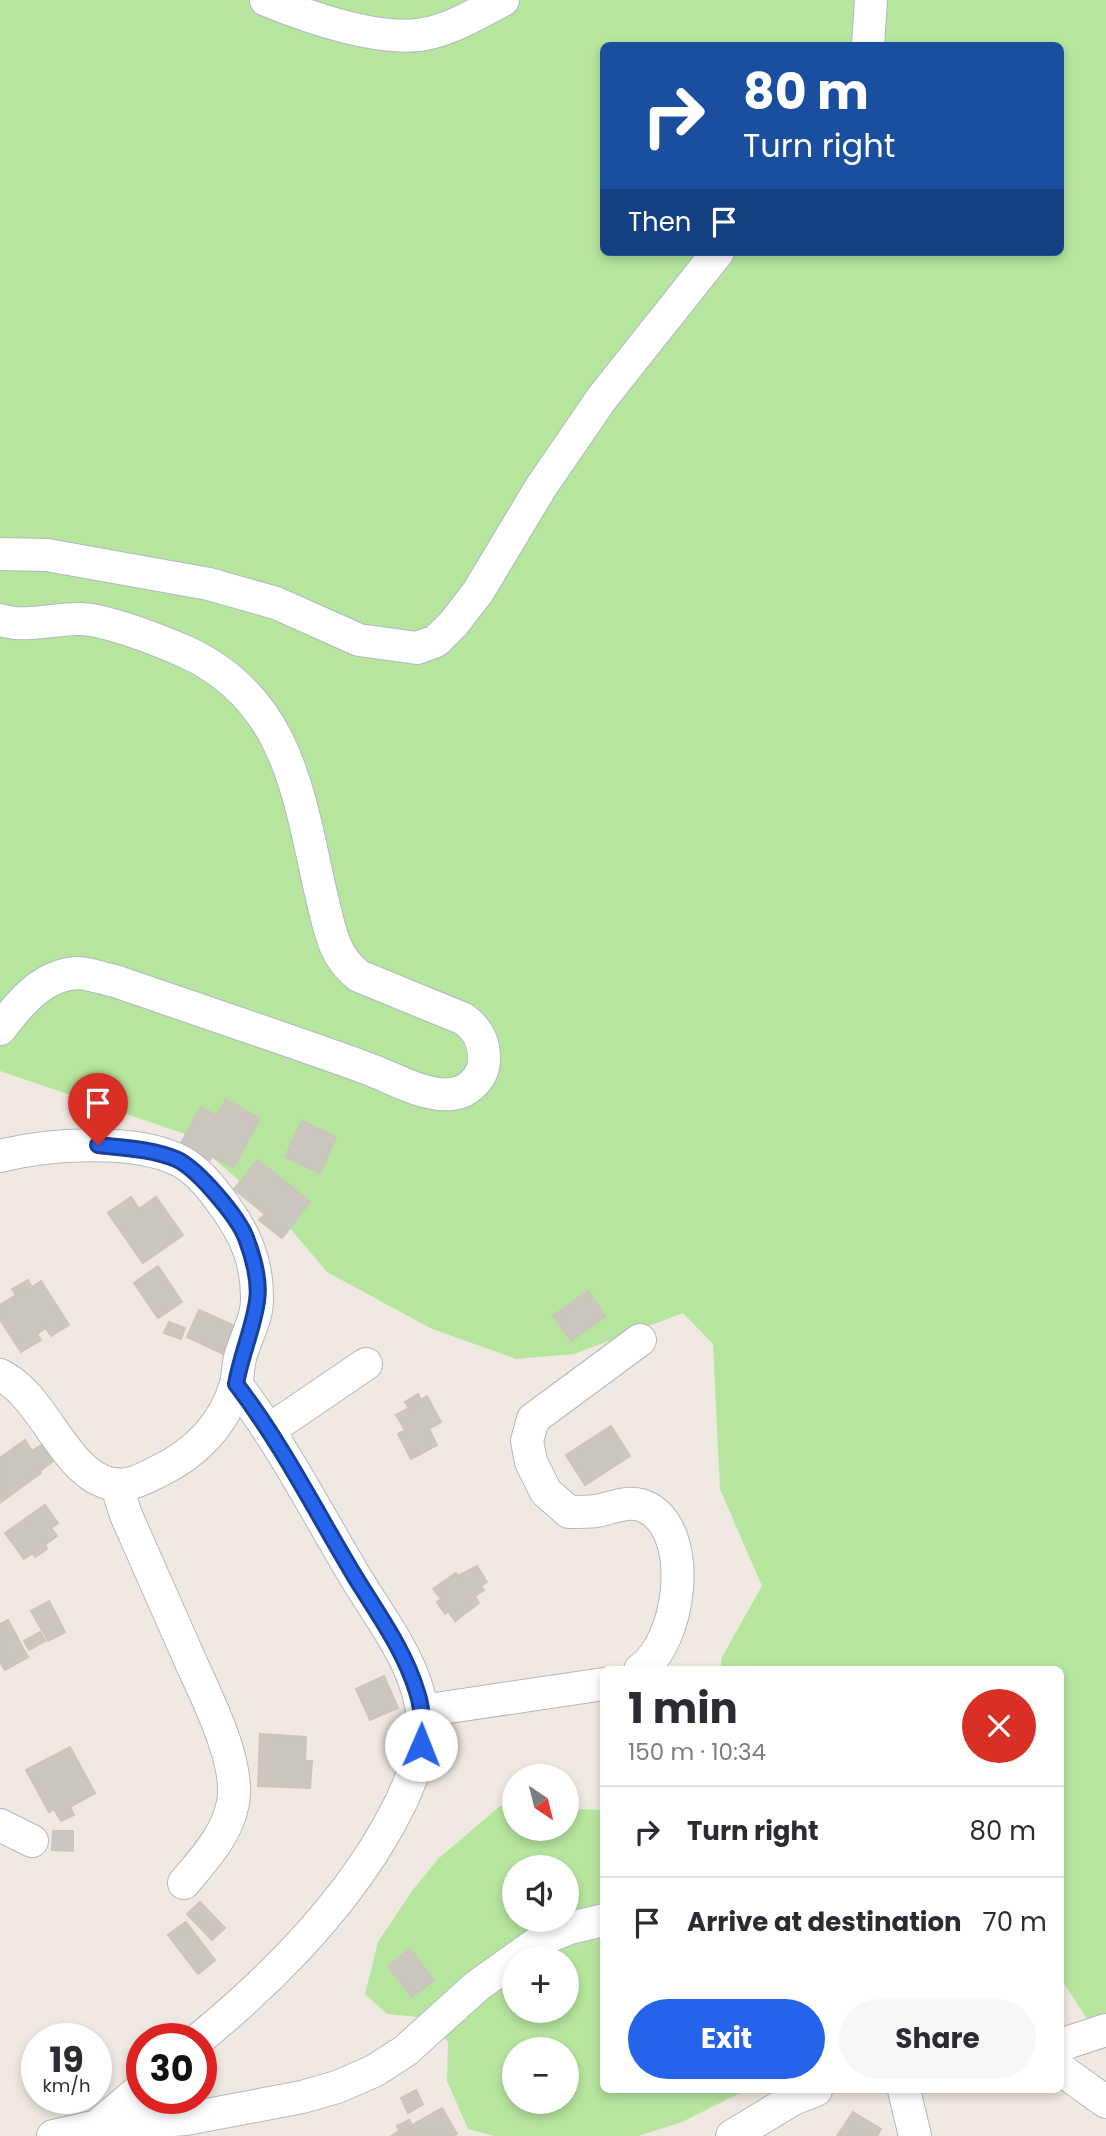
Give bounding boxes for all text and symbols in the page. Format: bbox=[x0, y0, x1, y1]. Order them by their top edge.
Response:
text: 80 m bbox=[743, 58, 869, 126]
icon: right bbox=[628, 70, 719, 161]
text: Turn right bbox=[743, 123, 895, 168]
icon: arrive bbox=[705, 203, 743, 241]
text: Then bbox=[628, 204, 691, 240]
pin bbox=[68, 1073, 128, 1145]
icon: arrive bbox=[79, 1084, 117, 1122]
text: 1 min bbox=[628, 1679, 738, 1738]
button: close bbox=[962, 1689, 1036, 1763]
position arrow bbox=[384, 1708, 458, 1782]
text: 150 m · 10:34 bbox=[628, 1736, 766, 1768]
north arrow bbox=[502, 1764, 579, 1841]
map controls bbox=[502, 1764, 579, 2114]
icon: right bbox=[628, 1813, 666, 1851]
text: Turn right bbox=[687, 1813, 819, 1849]
text: 80 m bbox=[970, 1813, 1036, 1849]
button: sound bbox=[502, 1855, 579, 1932]
icon: arrive bbox=[628, 1904, 666, 1942]
text: Arrive at destination bbox=[687, 1904, 962, 1940]
text: 70 m bbox=[983, 1904, 1047, 1940]
button: + bbox=[502, 1946, 579, 2023]
button: Exit bbox=[628, 1999, 825, 2079]
button: Share bbox=[839, 1999, 1036, 2079]
speed limit sign: 30 bbox=[126, 2023, 217, 2114]
text: 19 bbox=[49, 2035, 84, 2084]
button: − bbox=[502, 2037, 579, 2114]
text: km/h bbox=[43, 2073, 90, 2098]

